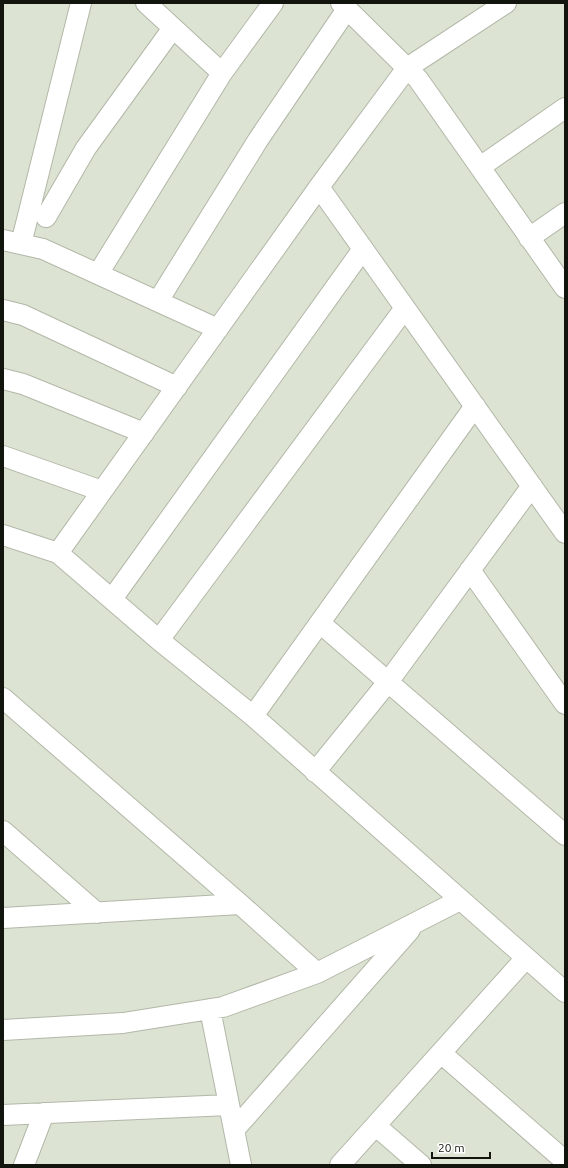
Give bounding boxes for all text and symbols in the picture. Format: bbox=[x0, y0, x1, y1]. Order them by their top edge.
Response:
scale bar bbox=[432, 1134, 490, 1160]
text: 20 m bbox=[438, 1141, 465, 1154]

